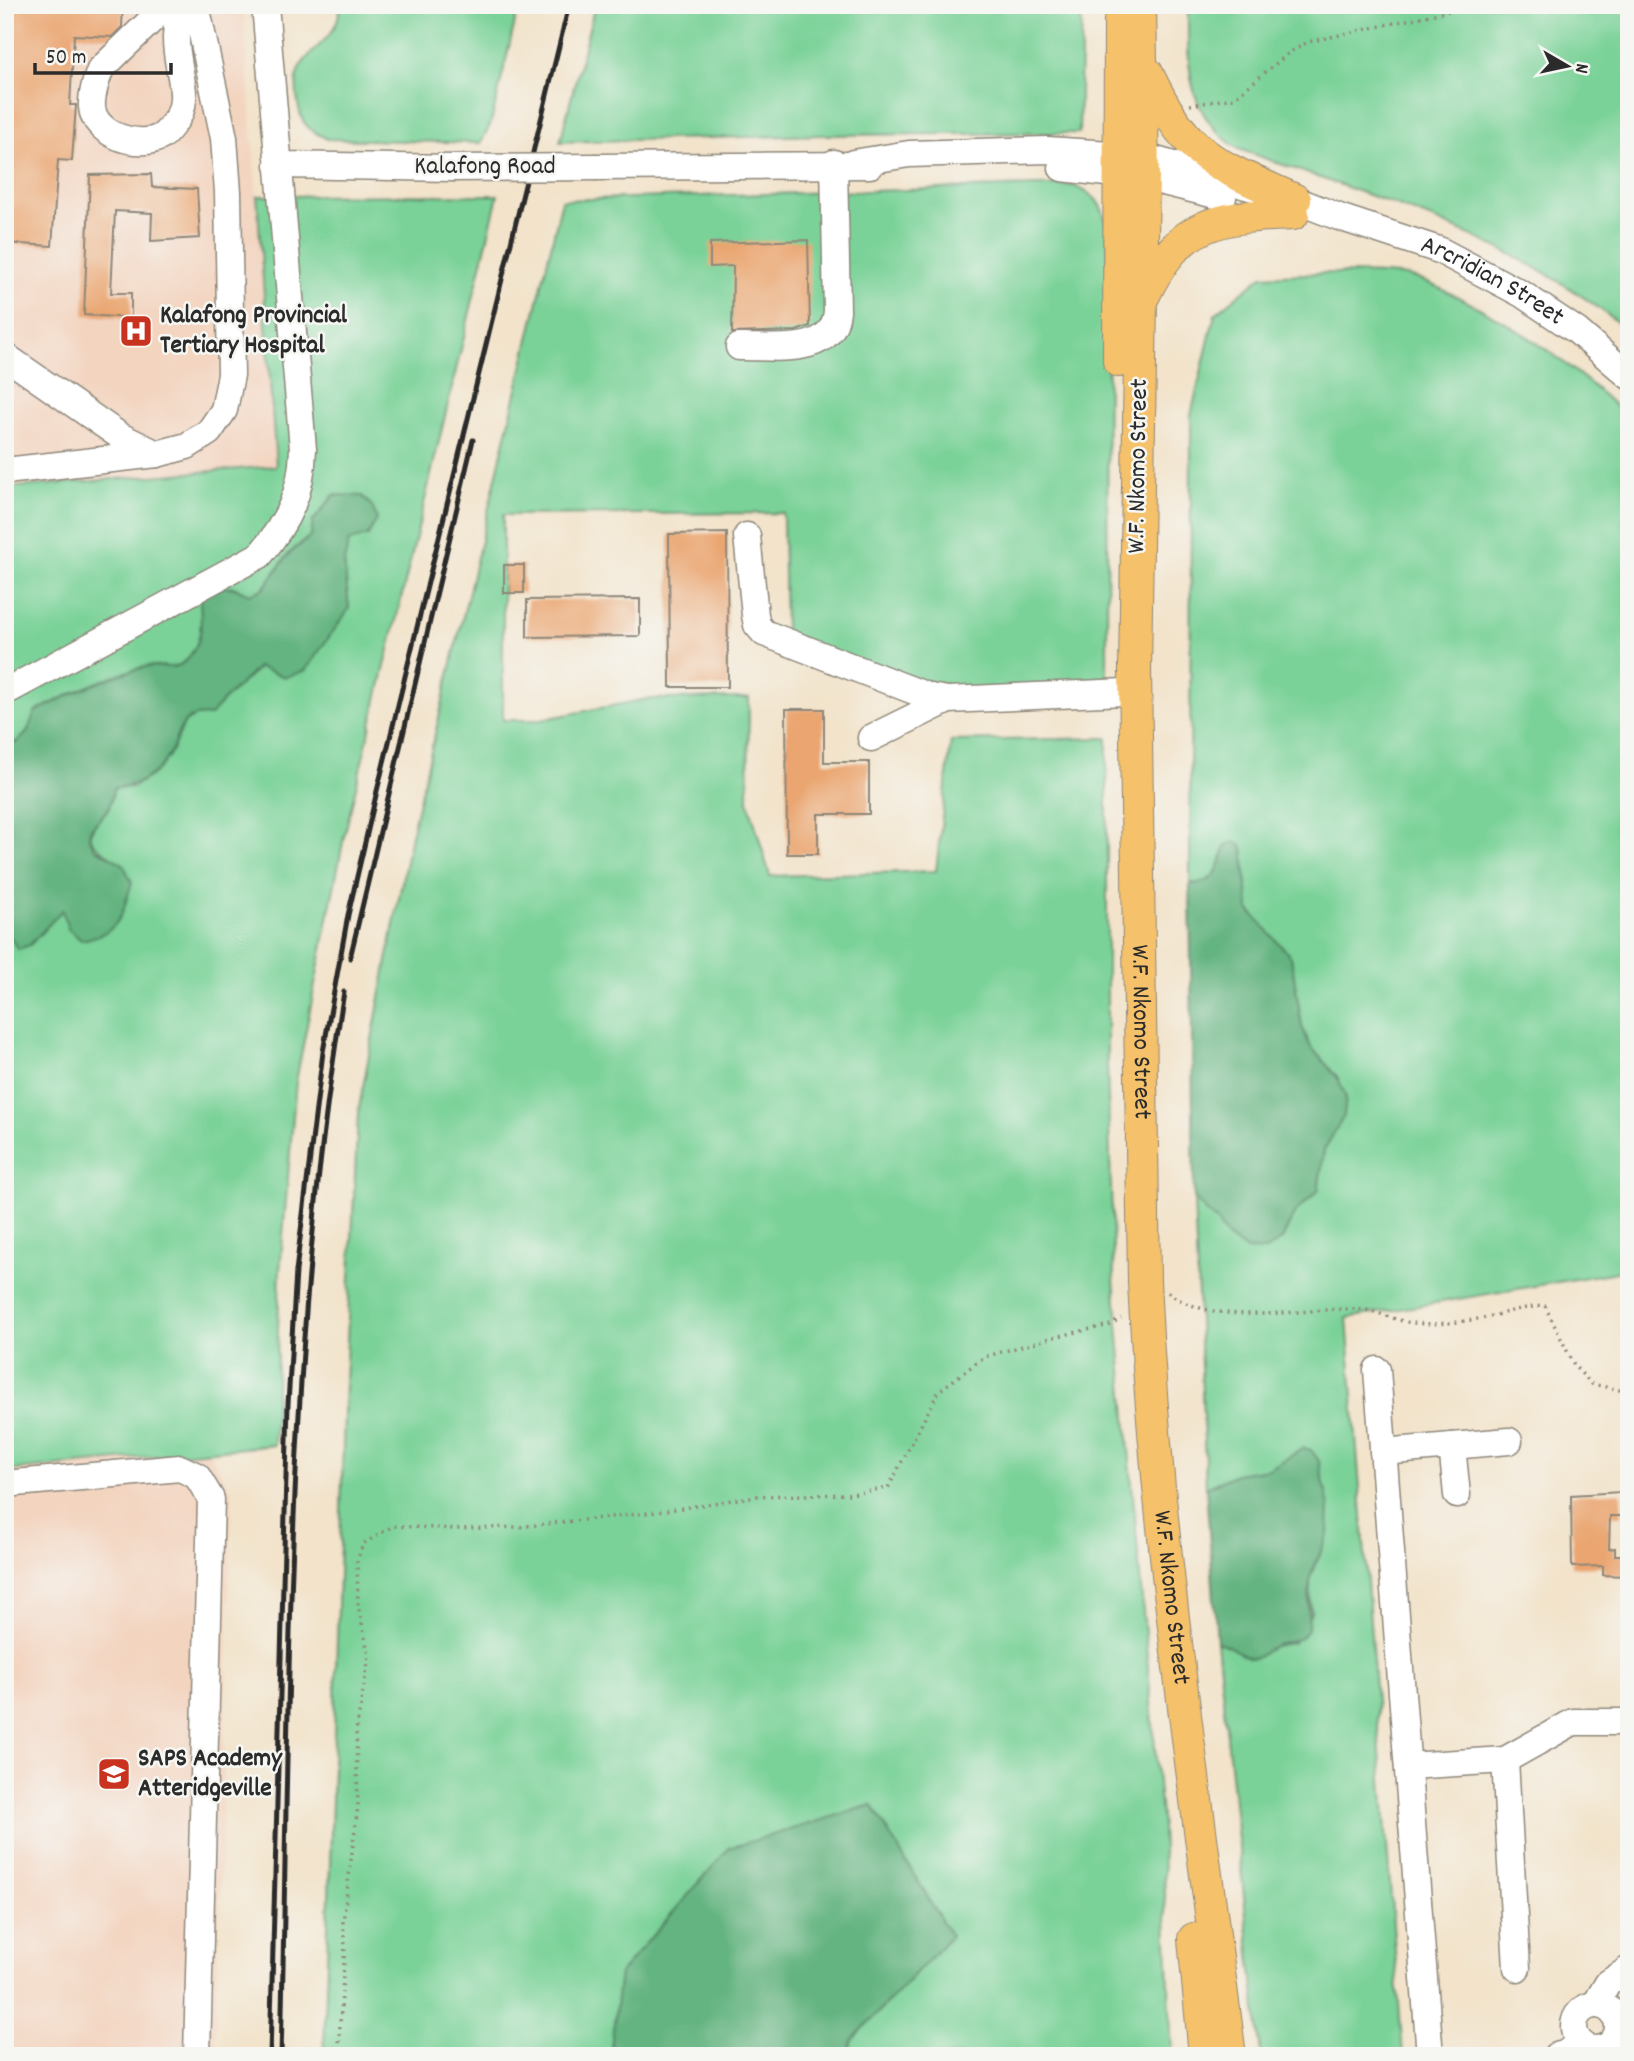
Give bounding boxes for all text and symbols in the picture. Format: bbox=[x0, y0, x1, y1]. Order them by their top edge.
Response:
scale bar bbox=[35, 32, 172, 76]
north arrow bbox=[1532, 32, 1602, 102]
text: 50 m bbox=[46, 44, 86, 74]
text: N bbox=[1566, 61, 1594, 75]
street label: Kalafong Road bbox=[414, 149, 556, 186]
street label: Arcridian Street bbox=[1416, 227, 1572, 336]
place label: Kalafong Provincial Tertiary Hospital bbox=[160, 298, 348, 365]
hospital icon: Kalafong Provincial Tertiary Hospital bbox=[117, 312, 155, 350]
street label: W.F. Nkomo Street bbox=[1119, 378, 1159, 554]
street label: W.F. Nkomo Street bbox=[1121, 944, 1160, 1120]
street label: W.F. Nkomo Street bbox=[1143, 1509, 1199, 1687]
place label: SAPS Academy Atteridgeville bbox=[138, 1741, 283, 1808]
school or university icon: SAPS Academy Atteridgeville bbox=[95, 1755, 133, 1793]

